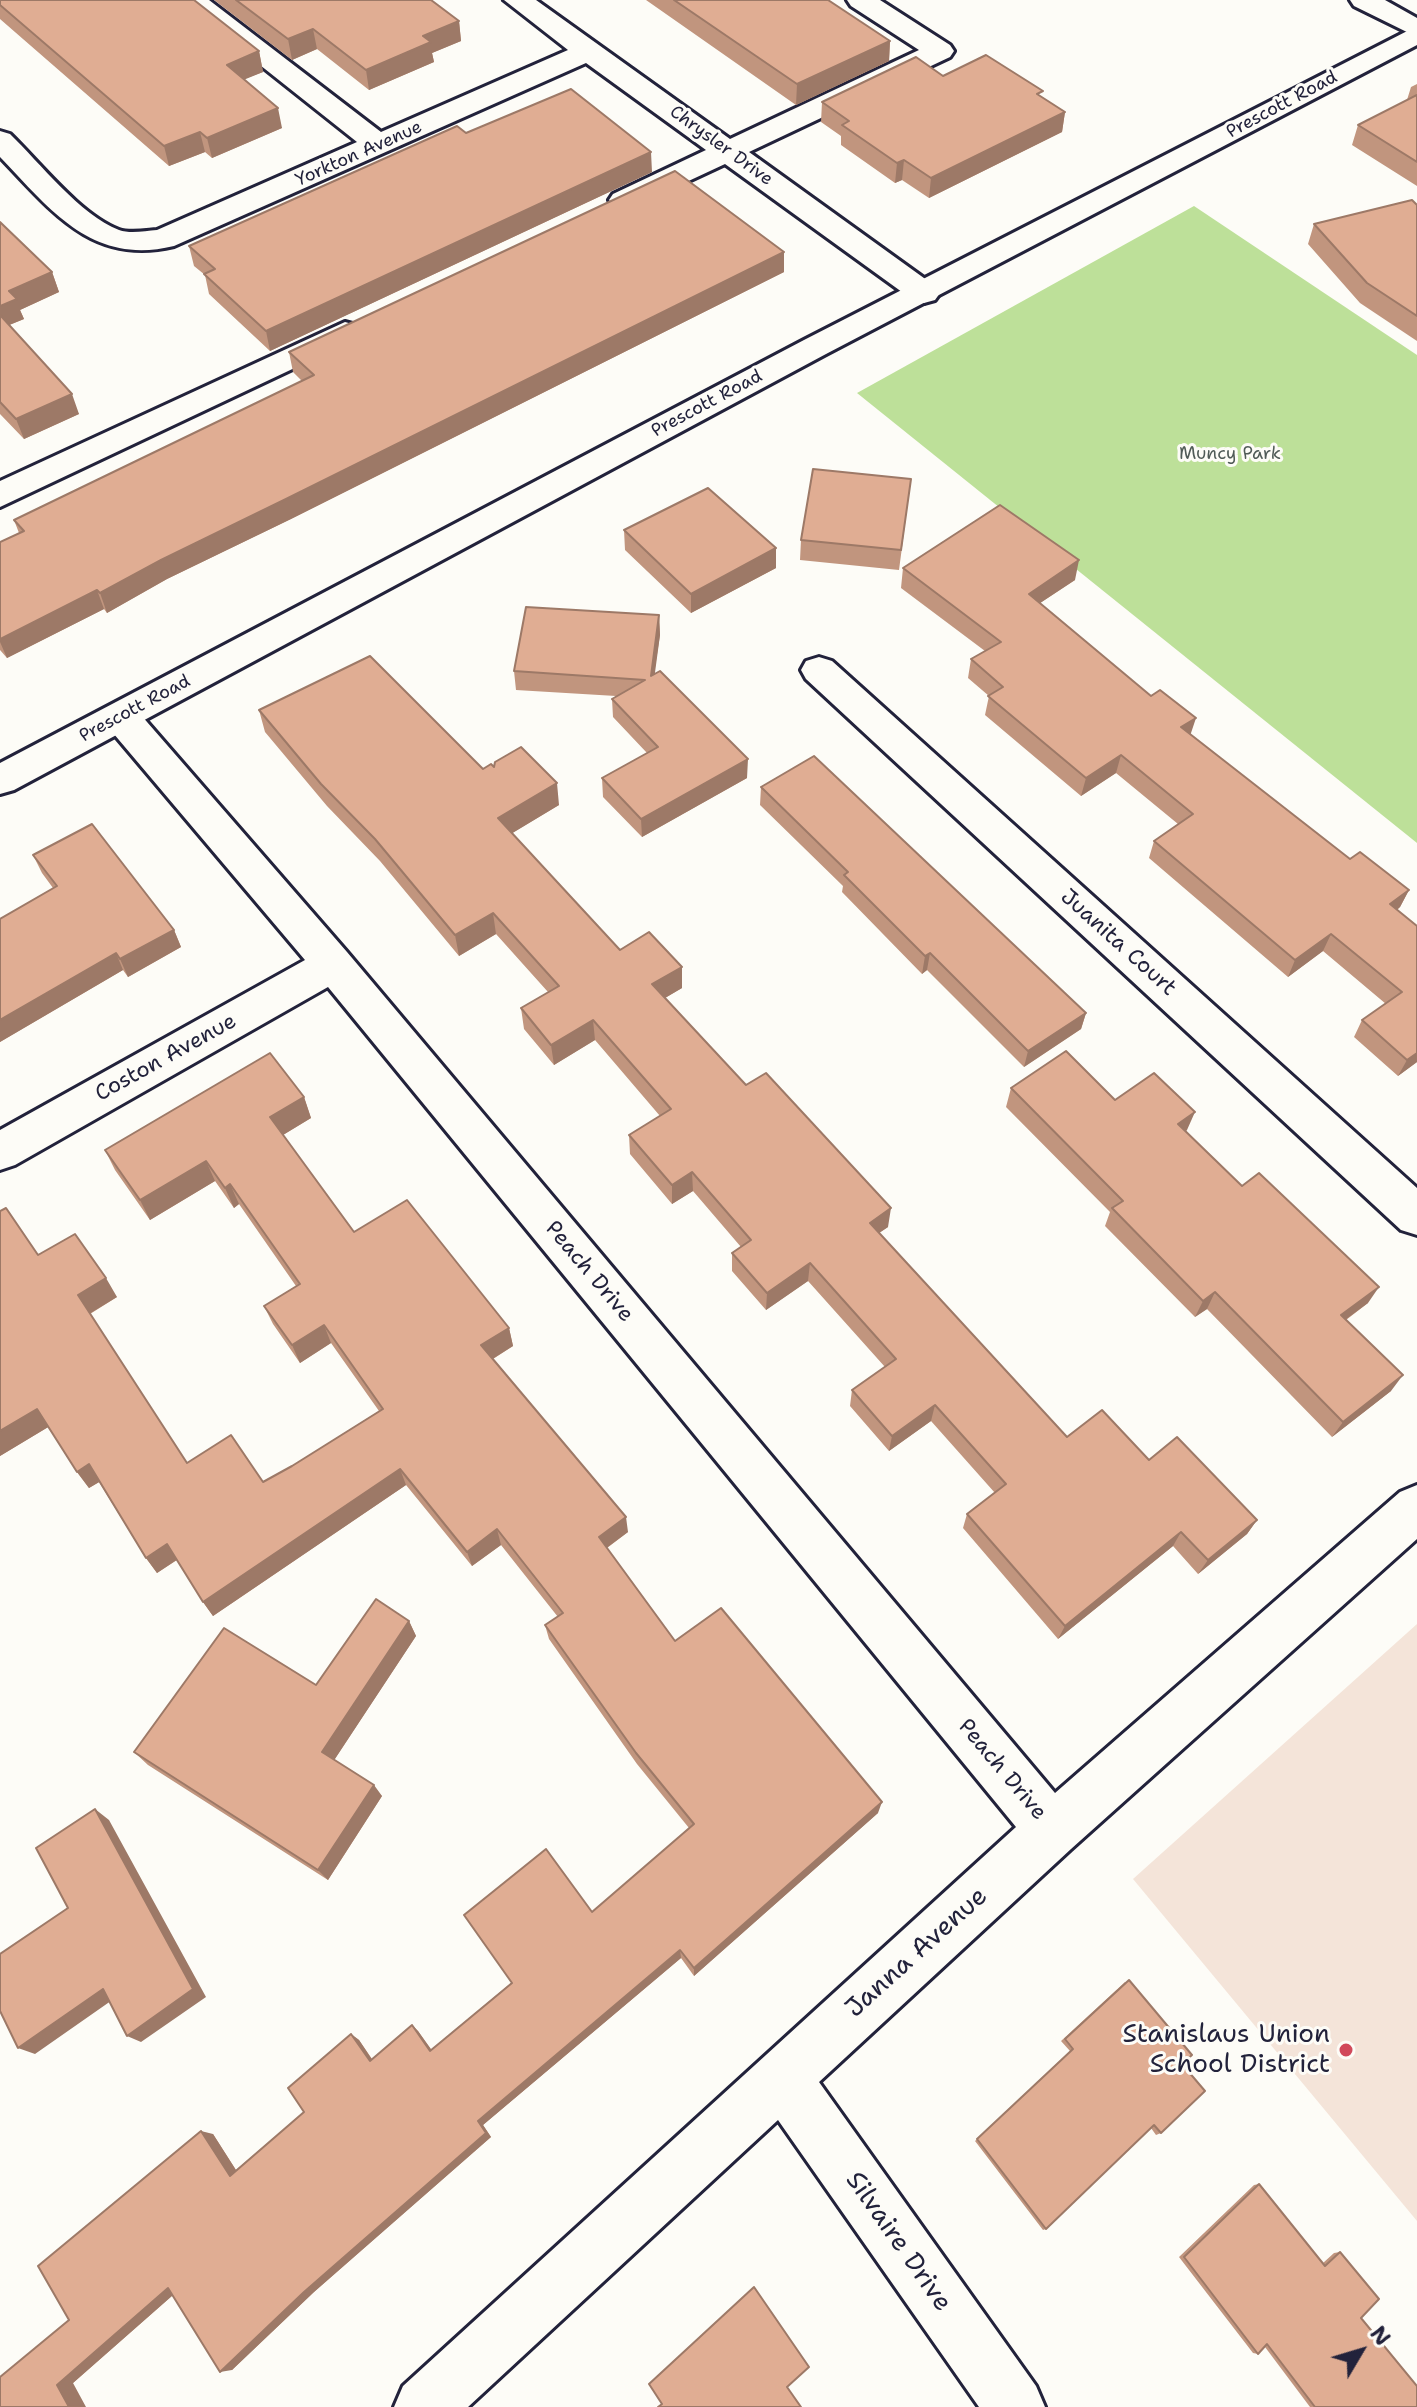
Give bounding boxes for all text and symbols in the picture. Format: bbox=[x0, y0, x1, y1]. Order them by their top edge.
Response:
street label: Prescott Road bbox=[1223, 67, 1341, 143]
street label: Chrysler Drive bbox=[665, 101, 777, 191]
street label: Yorkton Avenue bbox=[292, 116, 426, 192]
street label: Prescott Road bbox=[648, 366, 766, 442]
park label: Muncy Park bbox=[1179, 443, 1281, 465]
street label: Prescott Road bbox=[76, 671, 194, 747]
street label: Juanita Court bbox=[1055, 884, 1181, 1002]
street label: Coston Avenue bbox=[91, 1008, 241, 1108]
street label: Peach Drive bbox=[539, 1216, 639, 1328]
street label: Peach Drive bbox=[952, 1714, 1052, 1826]
street label: Janna Avenue bbox=[840, 1881, 994, 2025]
place label: Stanislaus Union School District bbox=[1122, 2019, 1330, 2080]
marker: Stanislaus Union School District bbox=[1337, 2041, 1355, 2059]
street label: Silvaire Drive bbox=[838, 2166, 958, 2318]
north arrow bbox=[1321, 2311, 1401, 2391]
text: N bbox=[1364, 2320, 1397, 2352]

